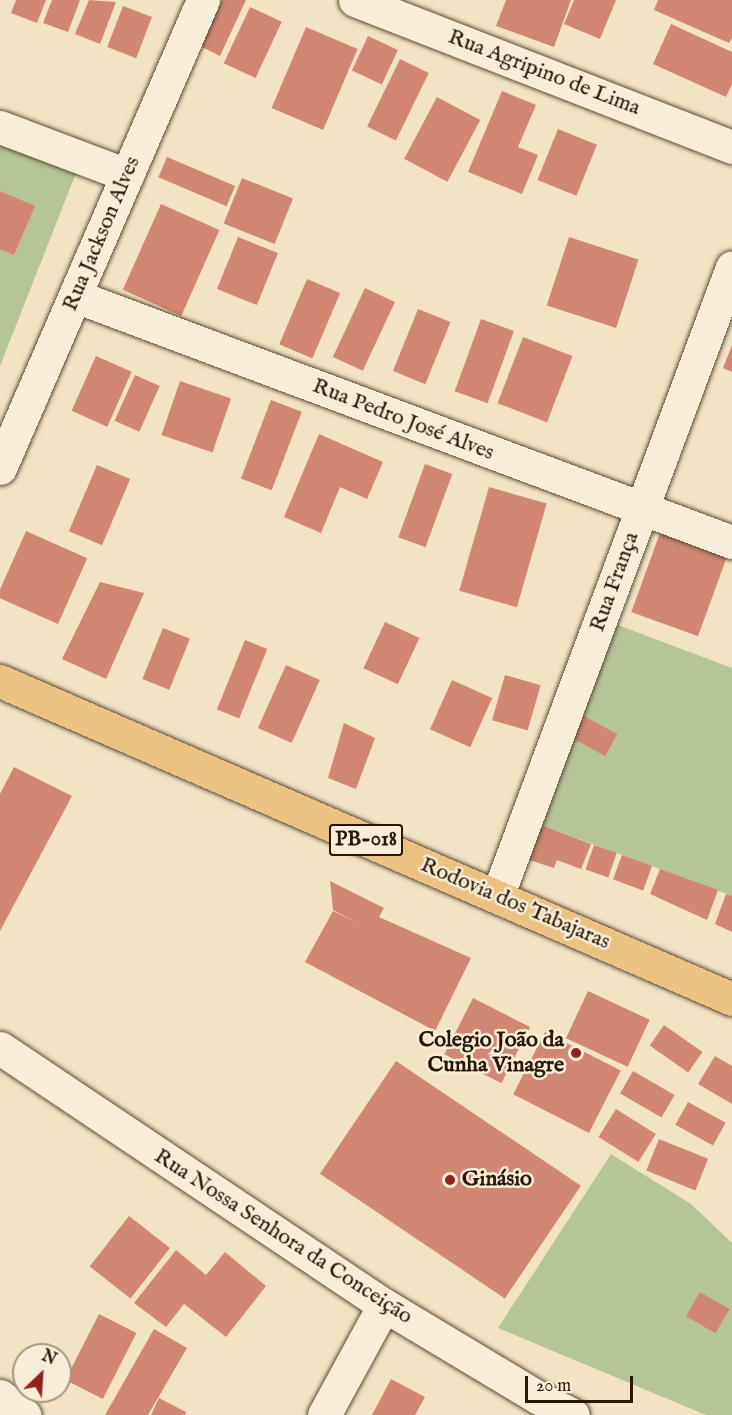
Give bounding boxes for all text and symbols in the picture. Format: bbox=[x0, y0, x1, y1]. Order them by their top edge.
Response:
street label: Rua Agripino de Lima bbox=[444, 24, 644, 122]
street label: Rua Jackson Alves bbox=[57, 153, 147, 315]
street label: Rua Pedro José Alves bbox=[308, 373, 498, 467]
street label: Rua França bbox=[585, 528, 645, 636]
road number: PB-018 bbox=[328, 822, 404, 858]
street label: Rodovia dos Tabajaras bbox=[416, 852, 614, 956]
place label: Colegio João da Cunha Vinagre bbox=[418, 1027, 564, 1078]
marker: Colegio João da Cunha Vinagre bbox=[569, 1046, 583, 1060]
street label: Rua Nossa Senhora da Conceição bbox=[149, 1143, 417, 1331]
place label: Ginásio bbox=[462, 1167, 532, 1193]
marker: Ginásio bbox=[443, 1173, 457, 1187]
north arrow bbox=[12, 1343, 72, 1403]
text: N bbox=[38, 1347, 59, 1370]
scale bar bbox=[528, 1364, 636, 1402]
text: 20 m bbox=[536, 1375, 571, 1398]

